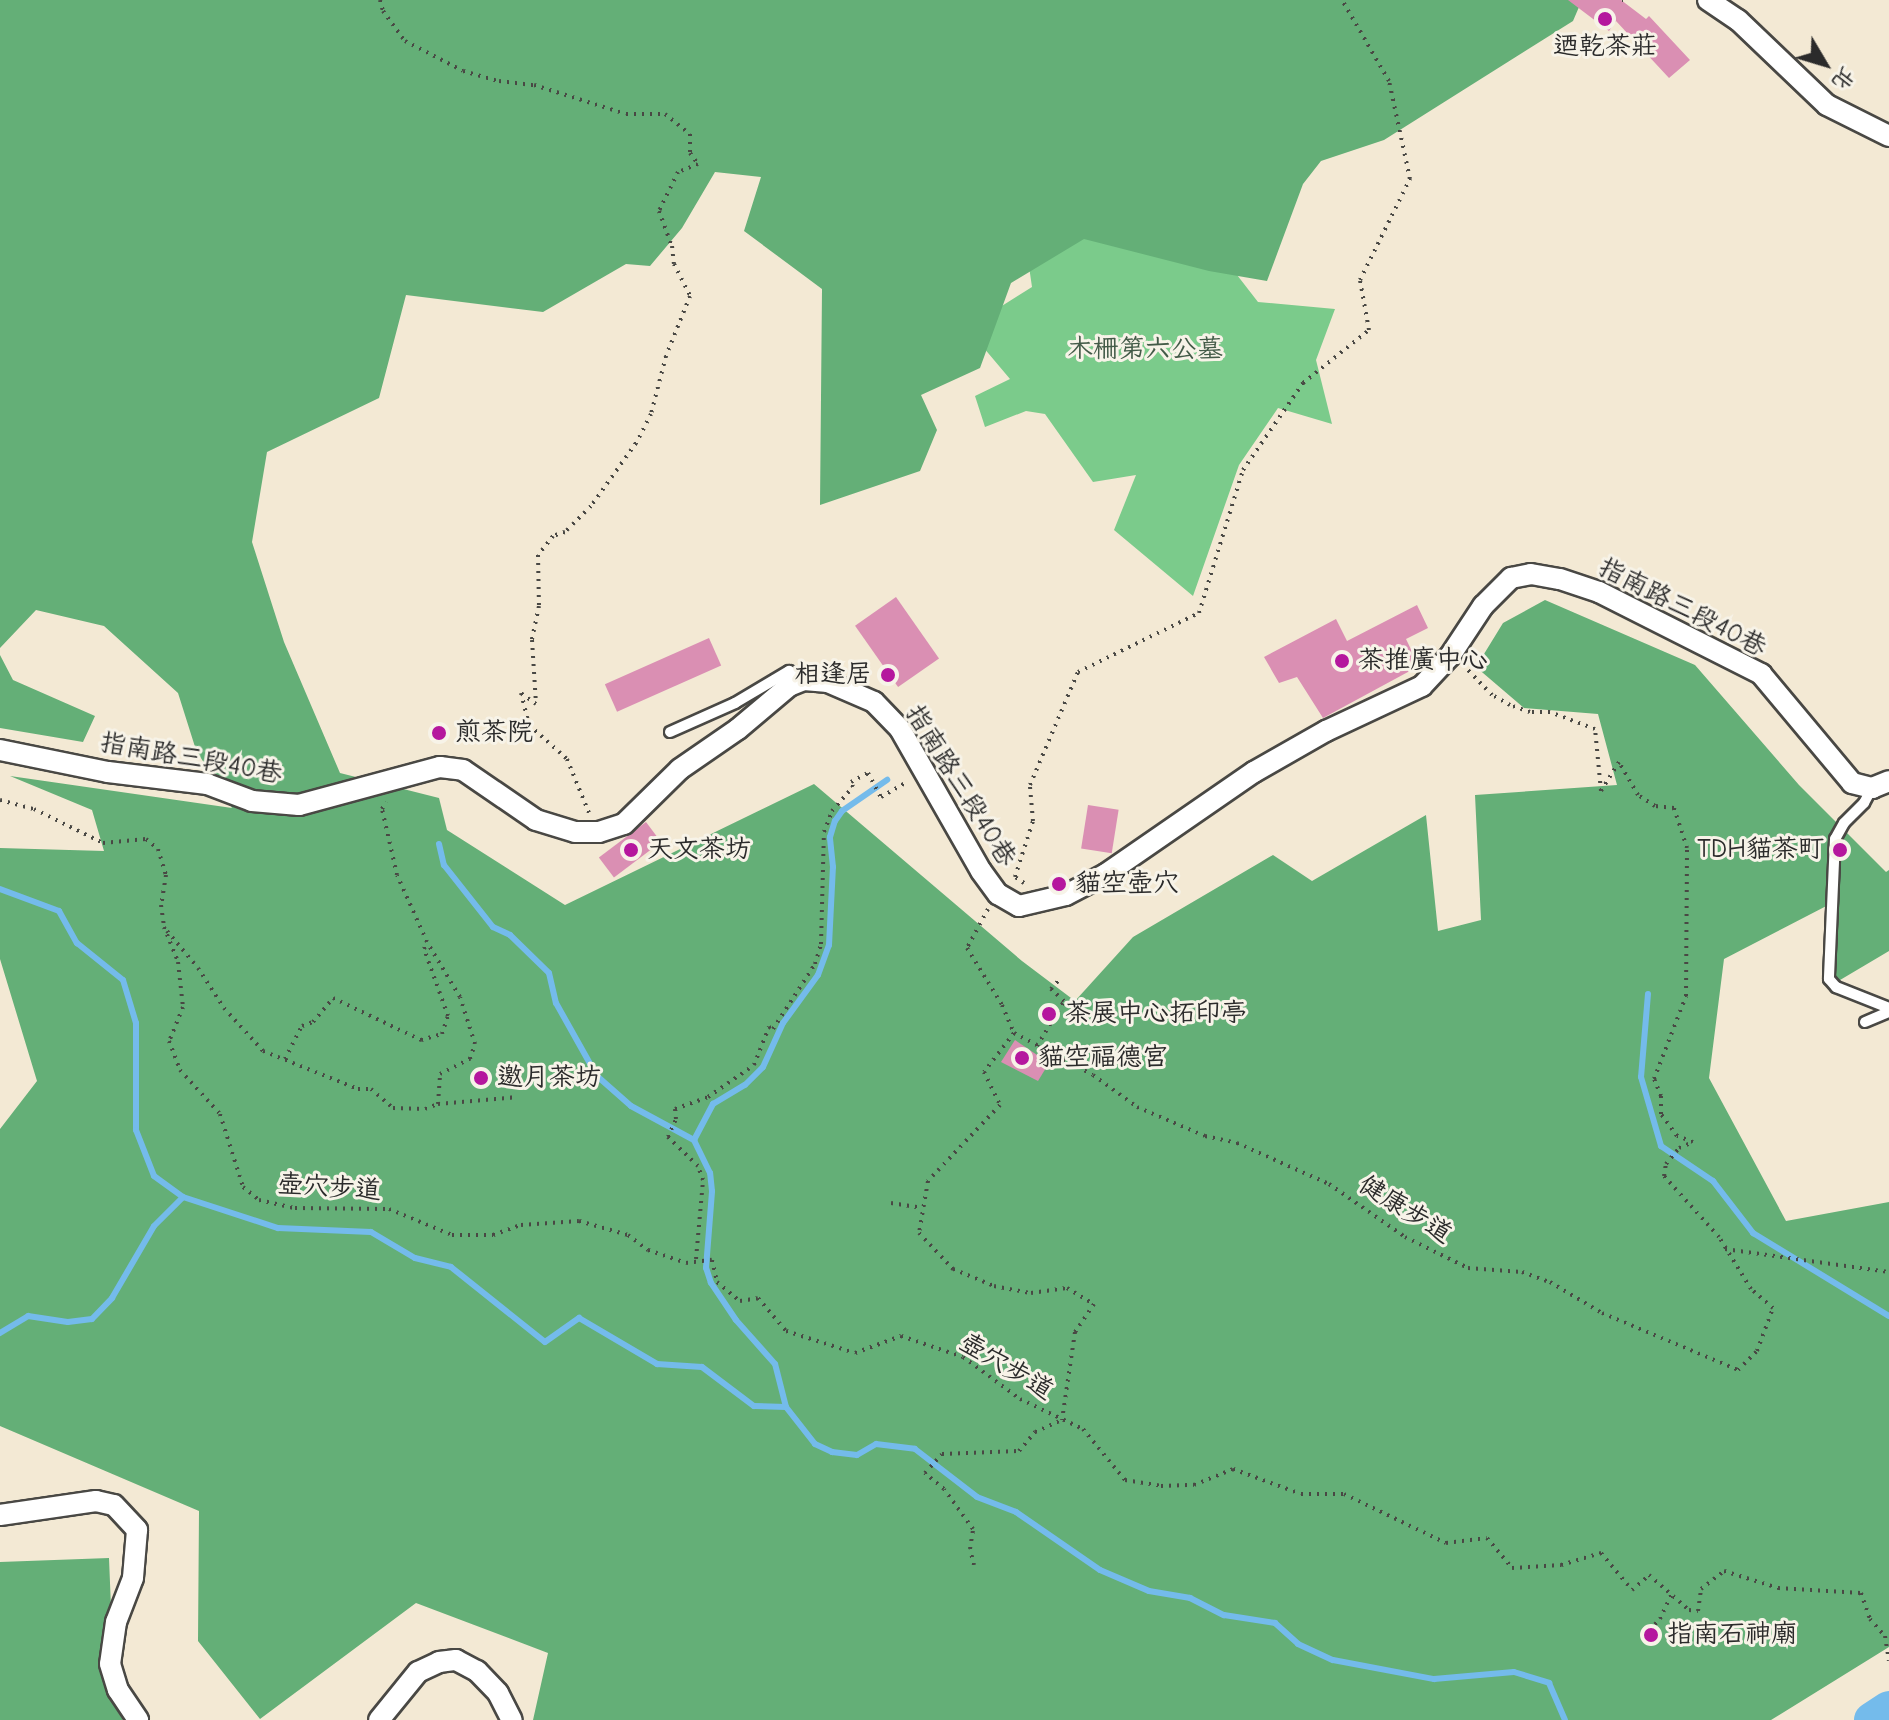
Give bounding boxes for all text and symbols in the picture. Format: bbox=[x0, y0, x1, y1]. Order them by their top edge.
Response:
marker: 迺乾茶莊 bbox=[1596, 10, 1614, 28]
north arrow bbox=[1785, 24, 1865, 104]
place label: 迺乾茶莊 bbox=[1553, 31, 1657, 63]
text: 北 bbox=[1827, 62, 1861, 95]
park label: 木柵第六公墓 bbox=[1067, 334, 1223, 366]
street label: 指南路三段40巷 bbox=[1593, 552, 1771, 664]
place label: 茶推廣中心 bbox=[1358, 645, 1488, 677]
marker: 茶推廣中心 bbox=[1333, 652, 1351, 670]
place label: 相逢居 bbox=[794, 659, 872, 691]
marker: 相逢居 bbox=[879, 666, 897, 684]
street label: 指南路三段40巷 bbox=[898, 700, 1022, 872]
place label: 煎茶院 bbox=[455, 717, 533, 749]
marker: 煎茶院 bbox=[430, 724, 448, 742]
street label: 指南路三段40巷 bbox=[97, 728, 285, 790]
place label: 天文茶坊 bbox=[647, 834, 751, 866]
place label: TDH貓茶町 bbox=[1697, 834, 1824, 866]
marker: 天文茶坊 bbox=[622, 841, 640, 859]
marker: TDH貓茶町 bbox=[1831, 841, 1849, 859]
place label: 貓空壺穴 bbox=[1075, 868, 1179, 900]
marker: 貓空壺穴 bbox=[1050, 875, 1068, 893]
place label: 茶展中心拓印亭 bbox=[1065, 998, 1247, 1030]
marker: 茶展中心拓印亭 bbox=[1040, 1005, 1058, 1023]
place label: 貓空福德宮 bbox=[1038, 1042, 1168, 1074]
marker: 貓空福德宮 bbox=[1013, 1049, 1031, 1067]
place label: 邀月茶坊 bbox=[497, 1062, 601, 1094]
marker: 邀月茶坊 bbox=[472, 1069, 490, 1087]
street label: 壺穴步道 bbox=[276, 1169, 382, 1207]
street label: 健康步道 bbox=[1353, 1169, 1457, 1251]
street label: 壺穴步道 bbox=[953, 1327, 1059, 1407]
place label: 指南石神廟 bbox=[1667, 1619, 1797, 1651]
marker: 指南石神廟 bbox=[1642, 1626, 1660, 1644]

